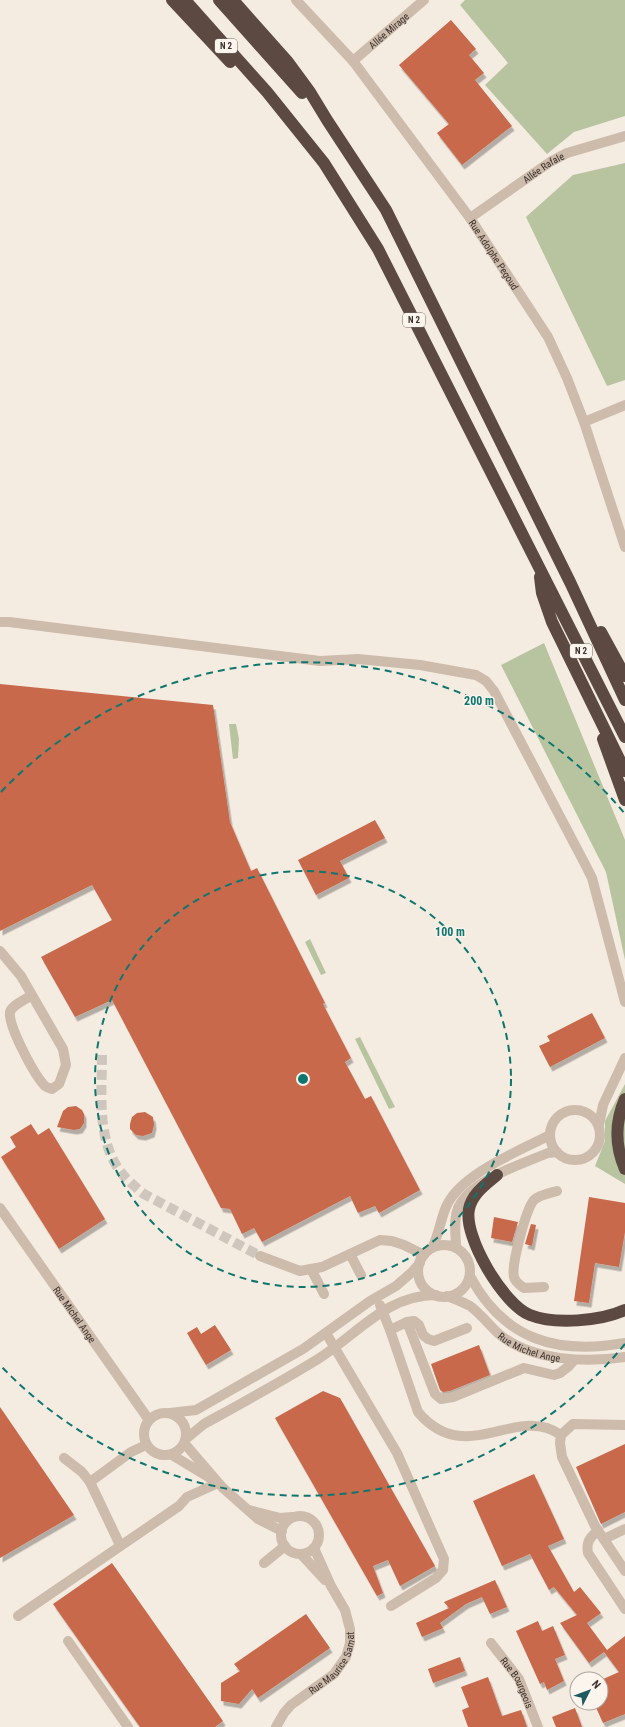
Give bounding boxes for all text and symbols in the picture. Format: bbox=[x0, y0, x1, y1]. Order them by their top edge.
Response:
street label: Allée Mirage bbox=[367, 10, 411, 51]
road number: N 2 bbox=[215, 39, 237, 53]
street label: Allée Rafale bbox=[521, 150, 566, 185]
street label: Rue Adolphe Pegoud bbox=[466, 218, 521, 292]
road number: N 2 bbox=[403, 313, 425, 327]
road number: N 2 bbox=[570, 644, 592, 658]
text: 200 m bbox=[464, 694, 494, 708]
text: 100 m bbox=[435, 925, 465, 939]
centre of rings bbox=[296, 1072, 310, 1086]
street label: Rue Michel Ange bbox=[51, 1284, 98, 1345]
street label: Rue Michel Ange bbox=[496, 1330, 561, 1364]
street label: Rue Maurice Samat bbox=[307, 1632, 357, 1696]
street label: Rue Bourgeois bbox=[498, 1655, 535, 1710]
north arrow bbox=[569, 1671, 609, 1711]
text: N bbox=[589, 1678, 603, 1692]

